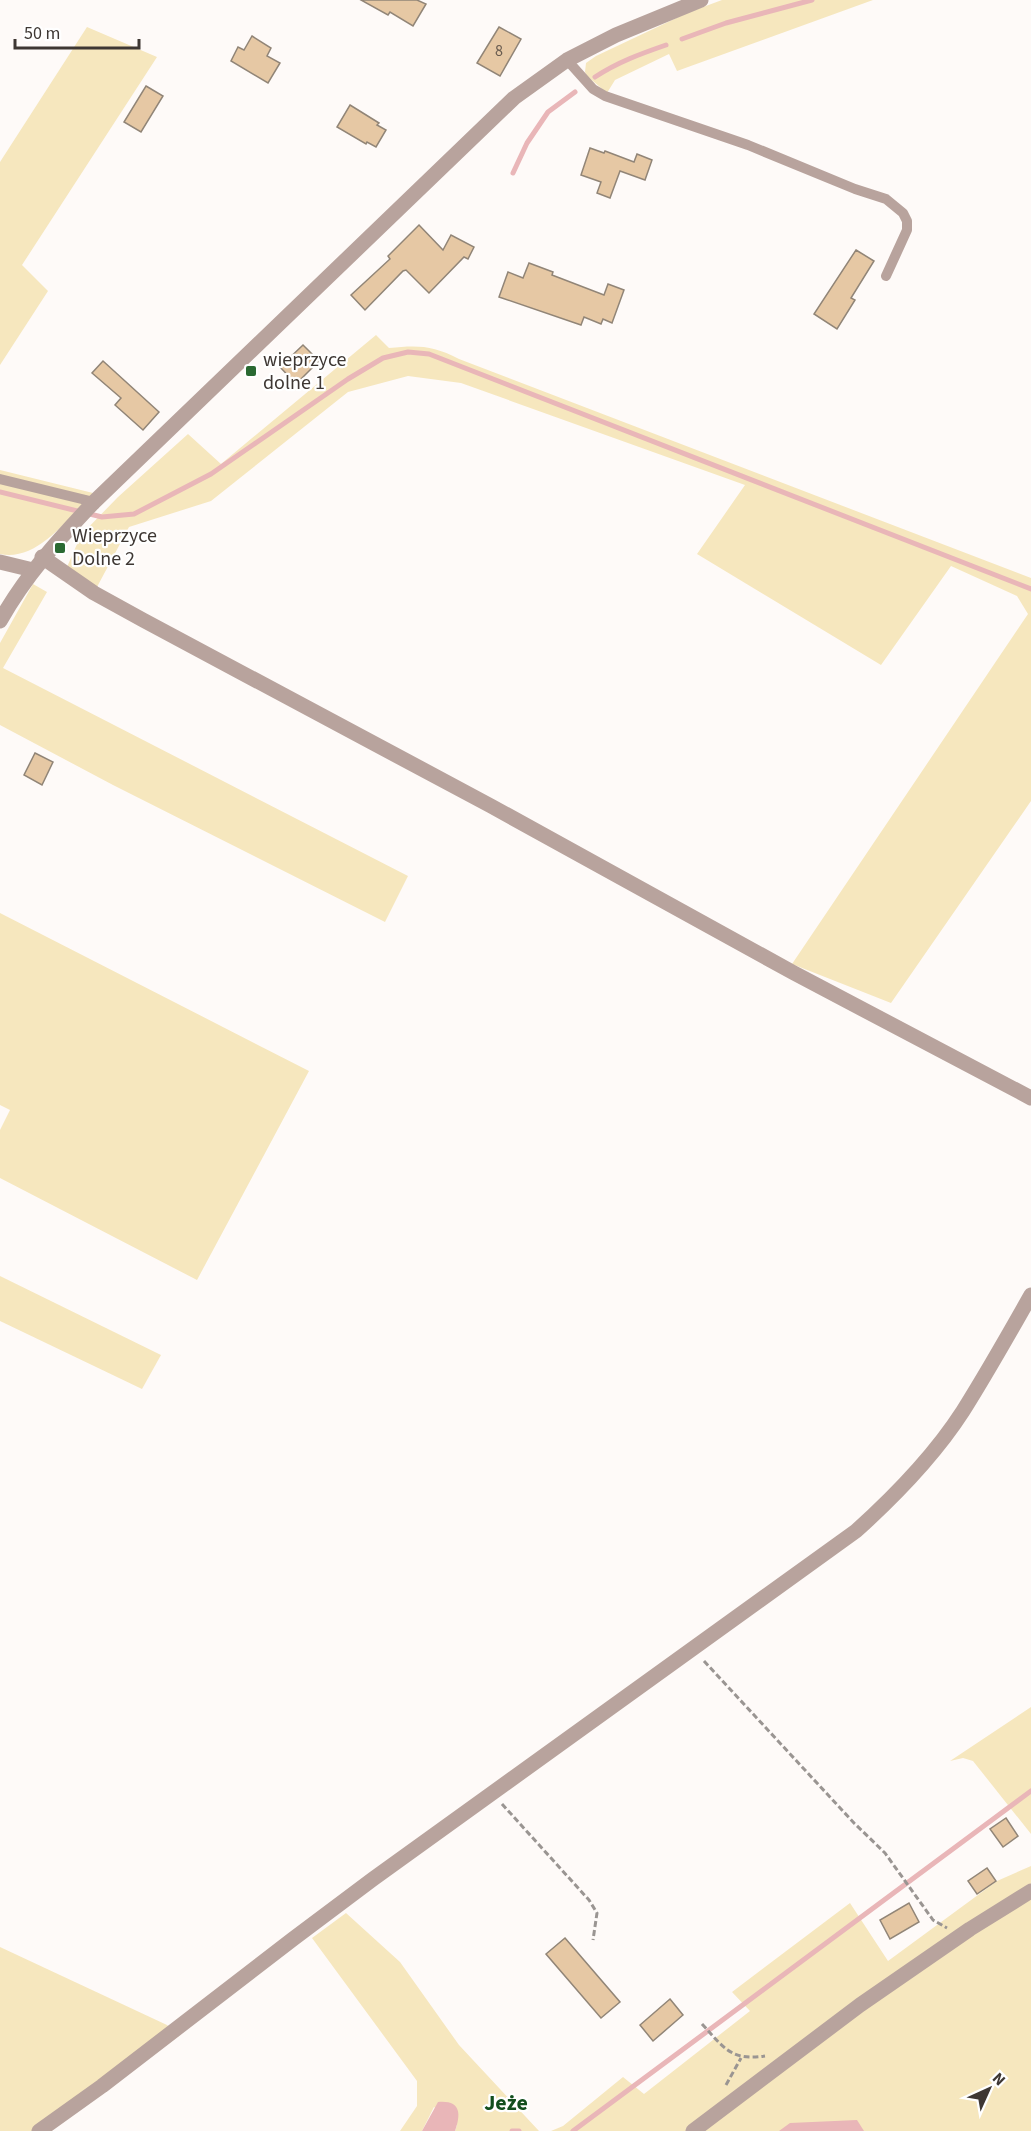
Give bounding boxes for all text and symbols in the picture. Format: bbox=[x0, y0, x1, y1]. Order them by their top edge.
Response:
scale bar bbox=[15, 12, 140, 50]
text: 50 m bbox=[24, 21, 60, 46]
house number: 8 bbox=[495, 40, 503, 62]
place label: wieprzyce dolne 1 bbox=[263, 346, 347, 397]
marker: wieprzyce dolne 1 bbox=[244, 364, 258, 378]
place label: Wieprzyce Dolne 2 bbox=[72, 522, 157, 573]
marker: Wieprzyce Dolne 2 bbox=[53, 541, 67, 555]
north arrow bbox=[959, 2059, 1019, 2119]
text: N bbox=[987, 2068, 1010, 2091]
district label: Jeże bbox=[484, 2087, 528, 2119]

